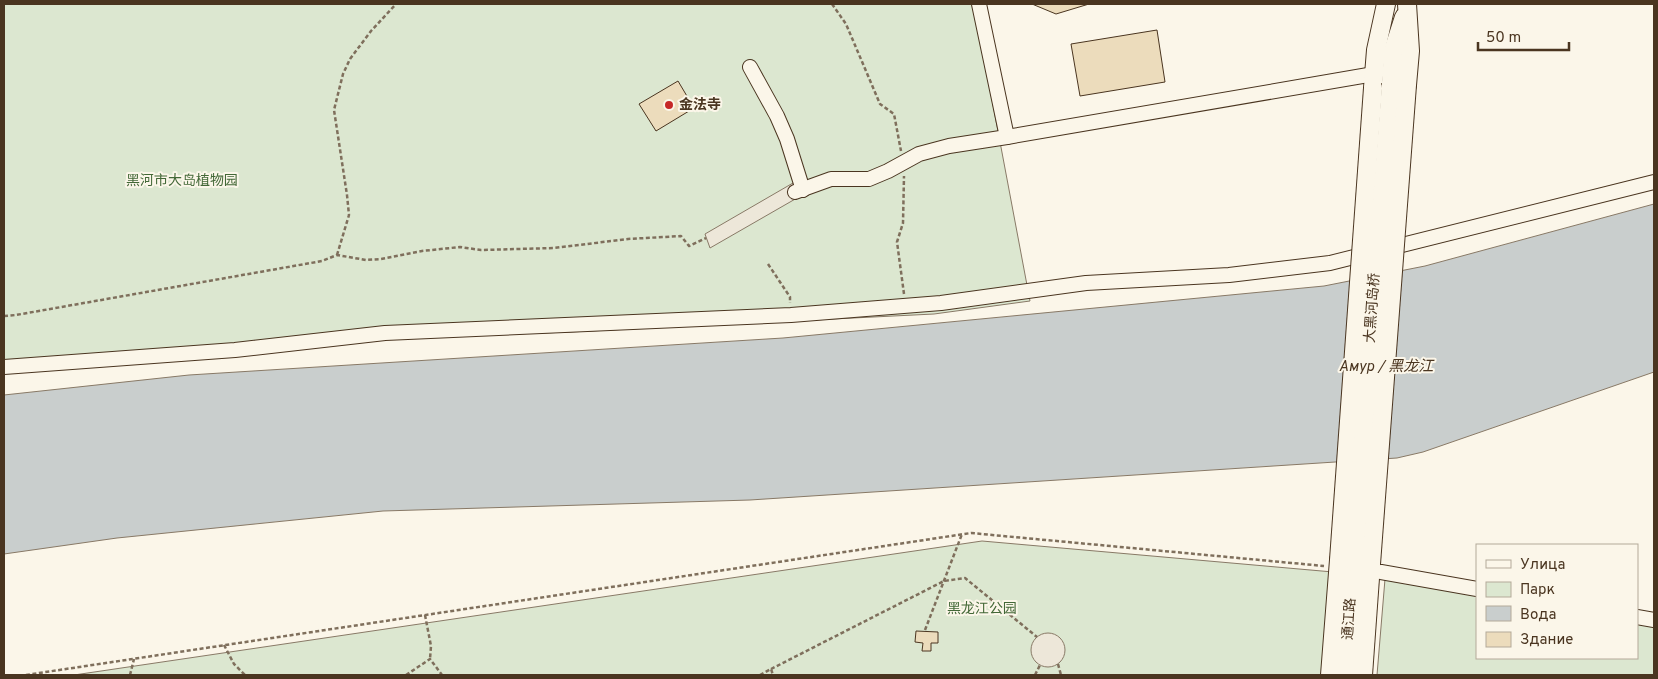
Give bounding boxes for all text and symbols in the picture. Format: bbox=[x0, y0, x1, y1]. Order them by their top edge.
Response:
scale bar bbox=[1478, 20, 1569, 52]
text: 50 m bbox=[1486, 29, 1521, 48]
place label: 金法寺 bbox=[679, 97, 721, 114]
marker: 金法寺 bbox=[663, 99, 675, 111]
park label: 黑河市大岛植物园 bbox=[126, 172, 238, 190]
street label: 大黑河岛桥 bbox=[1362, 272, 1384, 344]
water label: Амур / 黑龙江 bbox=[1339, 358, 1435, 377]
legend bbox=[1476, 544, 1638, 659]
text: Улица bbox=[1520, 556, 1565, 575]
text: Парк bbox=[1520, 581, 1555, 600]
street label: 通江路 bbox=[1340, 597, 1360, 641]
park label: 黑龙江公园 bbox=[947, 600, 1017, 618]
text: Вода bbox=[1520, 606, 1556, 625]
text: Здание bbox=[1520, 631, 1573, 650]

